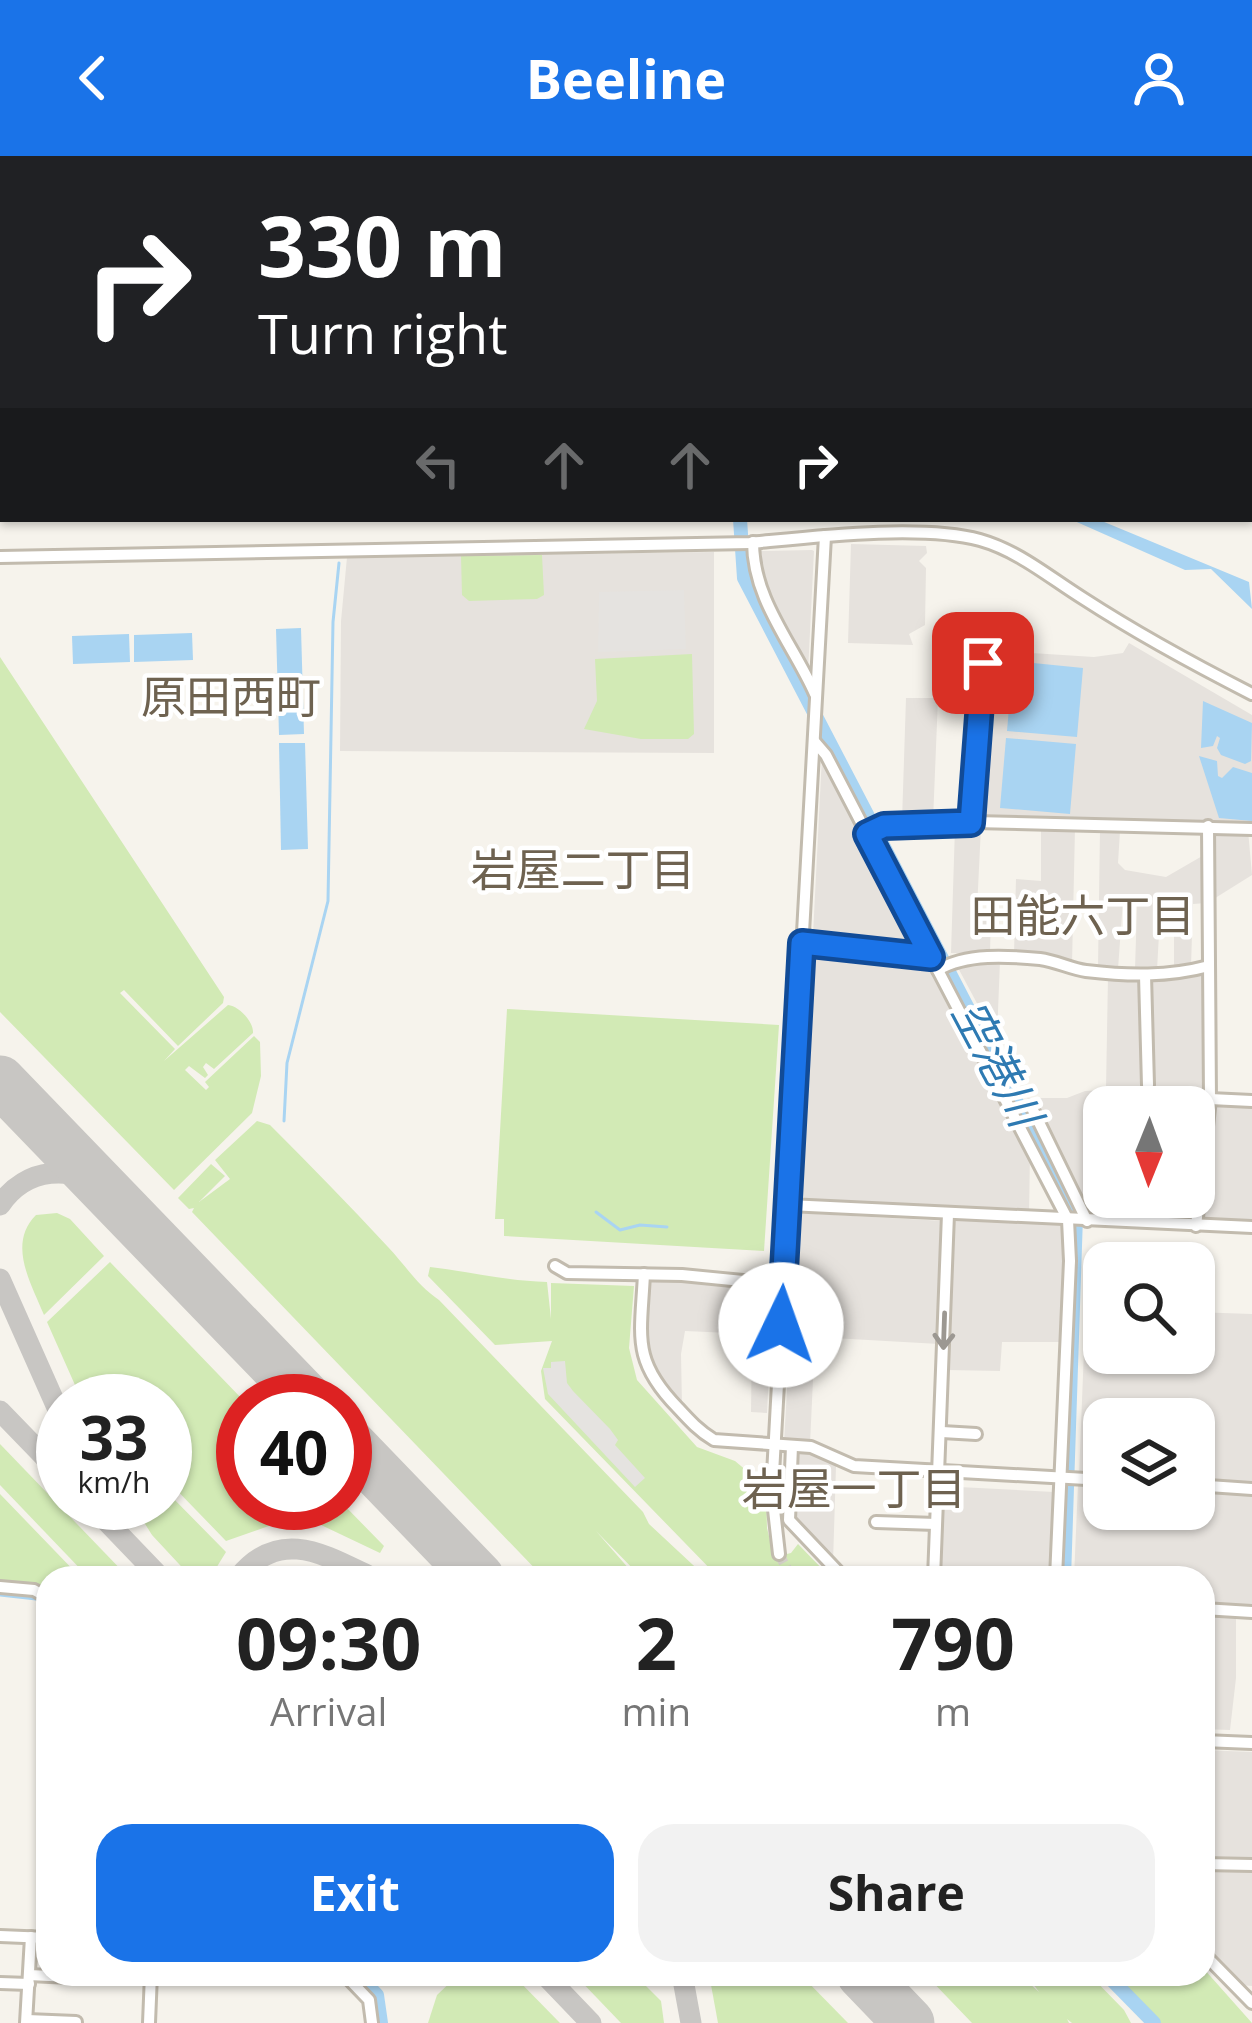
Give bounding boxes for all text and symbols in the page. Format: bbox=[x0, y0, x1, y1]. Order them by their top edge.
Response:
text: Beeline bbox=[526, 41, 726, 115]
icon: back bbox=[60, 45, 126, 111]
icon: person bbox=[1126, 45, 1192, 111]
text: 330 m bbox=[258, 187, 506, 302]
icon: right bbox=[60, 204, 216, 360]
text: Turn right bbox=[258, 296, 507, 370]
icon: left bbox=[405, 432, 471, 498]
icon: ahead bbox=[531, 432, 597, 498]
icon: ahead bbox=[657, 432, 723, 498]
icon: right bbox=[783, 432, 849, 498]
pin bbox=[932, 612, 1034, 714]
icon: arrive bbox=[950, 630, 1016, 696]
district label: 原田西町 bbox=[141, 665, 321, 726]
district label: 岩屋二丁目 bbox=[470, 838, 696, 899]
district label: 田能六丁目 bbox=[970, 884, 1196, 945]
water label: 空港川 bbox=[940, 988, 1059, 1140]
north arrow bbox=[1083, 1086, 1215, 1218]
map controls bbox=[1083, 1086, 1215, 1530]
button: search bbox=[1083, 1242, 1215, 1374]
position arrow bbox=[718, 1262, 844, 1388]
one-way arrow bbox=[932, 1311, 955, 1350]
speed limit sign: 40 bbox=[216, 1374, 372, 1530]
text: 33 bbox=[80, 1396, 148, 1478]
button: layers bbox=[1083, 1398, 1215, 1530]
district label: 岩屋一丁目 bbox=[741, 1457, 967, 1518]
text: km/h bbox=[78, 1461, 150, 1502]
text: 09:30 bbox=[236, 1593, 421, 1691]
text: 2 bbox=[636, 1593, 677, 1691]
text: 790 bbox=[891, 1593, 1015, 1691]
text: Arrival bbox=[270, 1684, 387, 1737]
text: min bbox=[621, 1684, 691, 1737]
text: m bbox=[935, 1684, 971, 1737]
button: Exit bbox=[96, 1824, 614, 1962]
button: Share bbox=[638, 1824, 1155, 1962]

